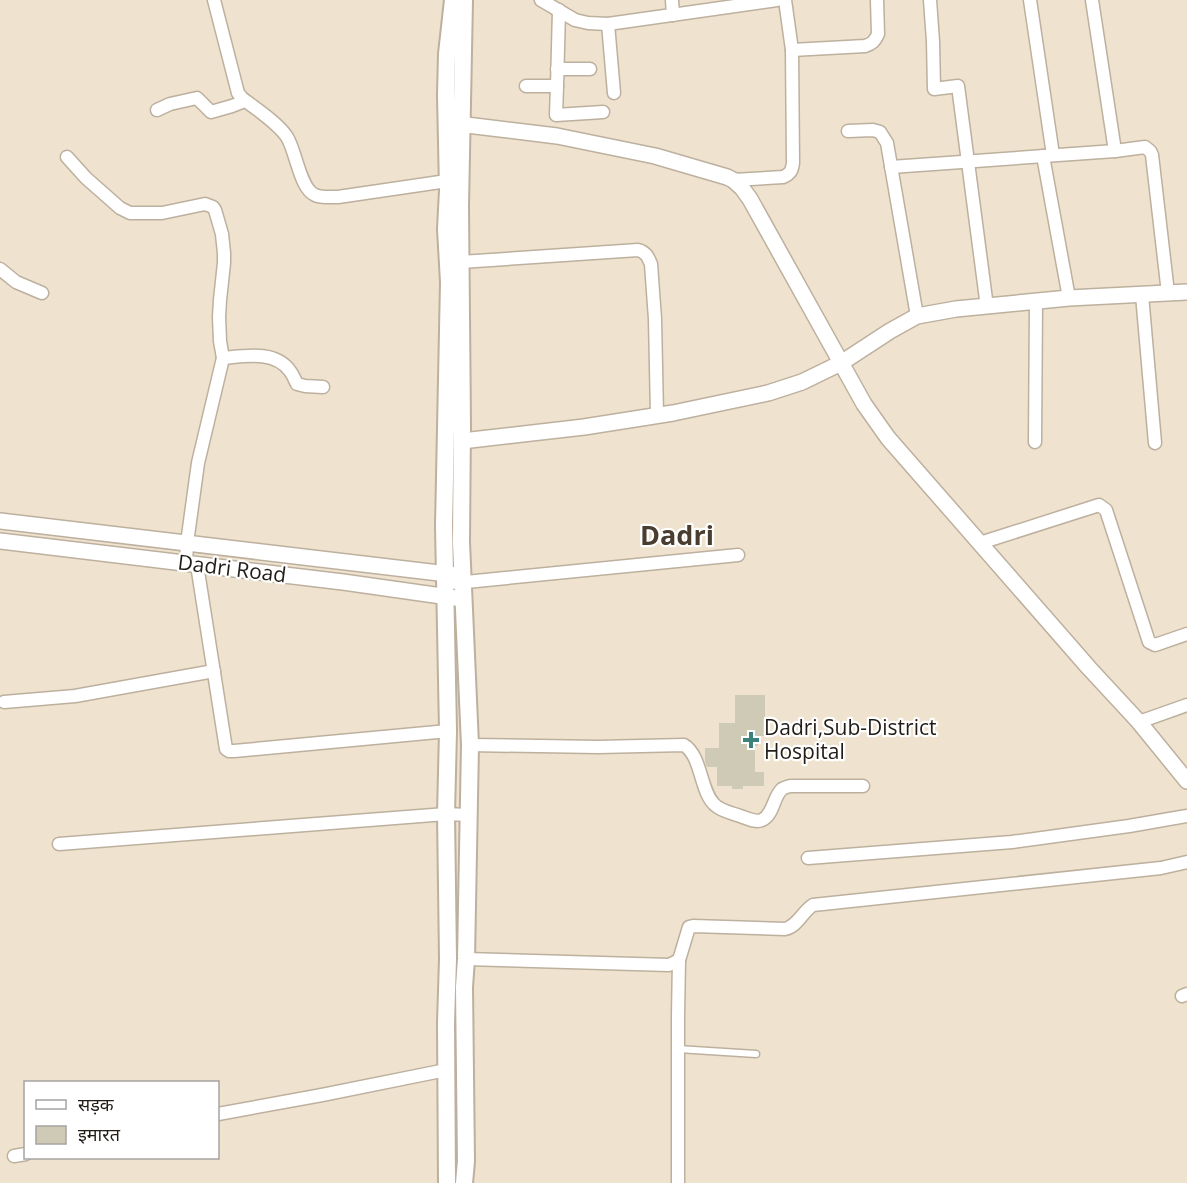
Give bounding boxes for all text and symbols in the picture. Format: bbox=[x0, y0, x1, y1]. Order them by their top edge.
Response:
district label: Dadri bbox=[640, 516, 714, 553]
street label: Dadri Road bbox=[176, 547, 288, 589]
place label: Dadri,Sub-District Hospital bbox=[764, 713, 937, 765]
marker: Dadri,Sub-District Hospital bbox=[742, 731, 760, 749]
legend bbox=[24, 1081, 219, 1159]
text: सड़क bbox=[78, 1092, 115, 1116]
text: इमारत bbox=[78, 1122, 121, 1146]

